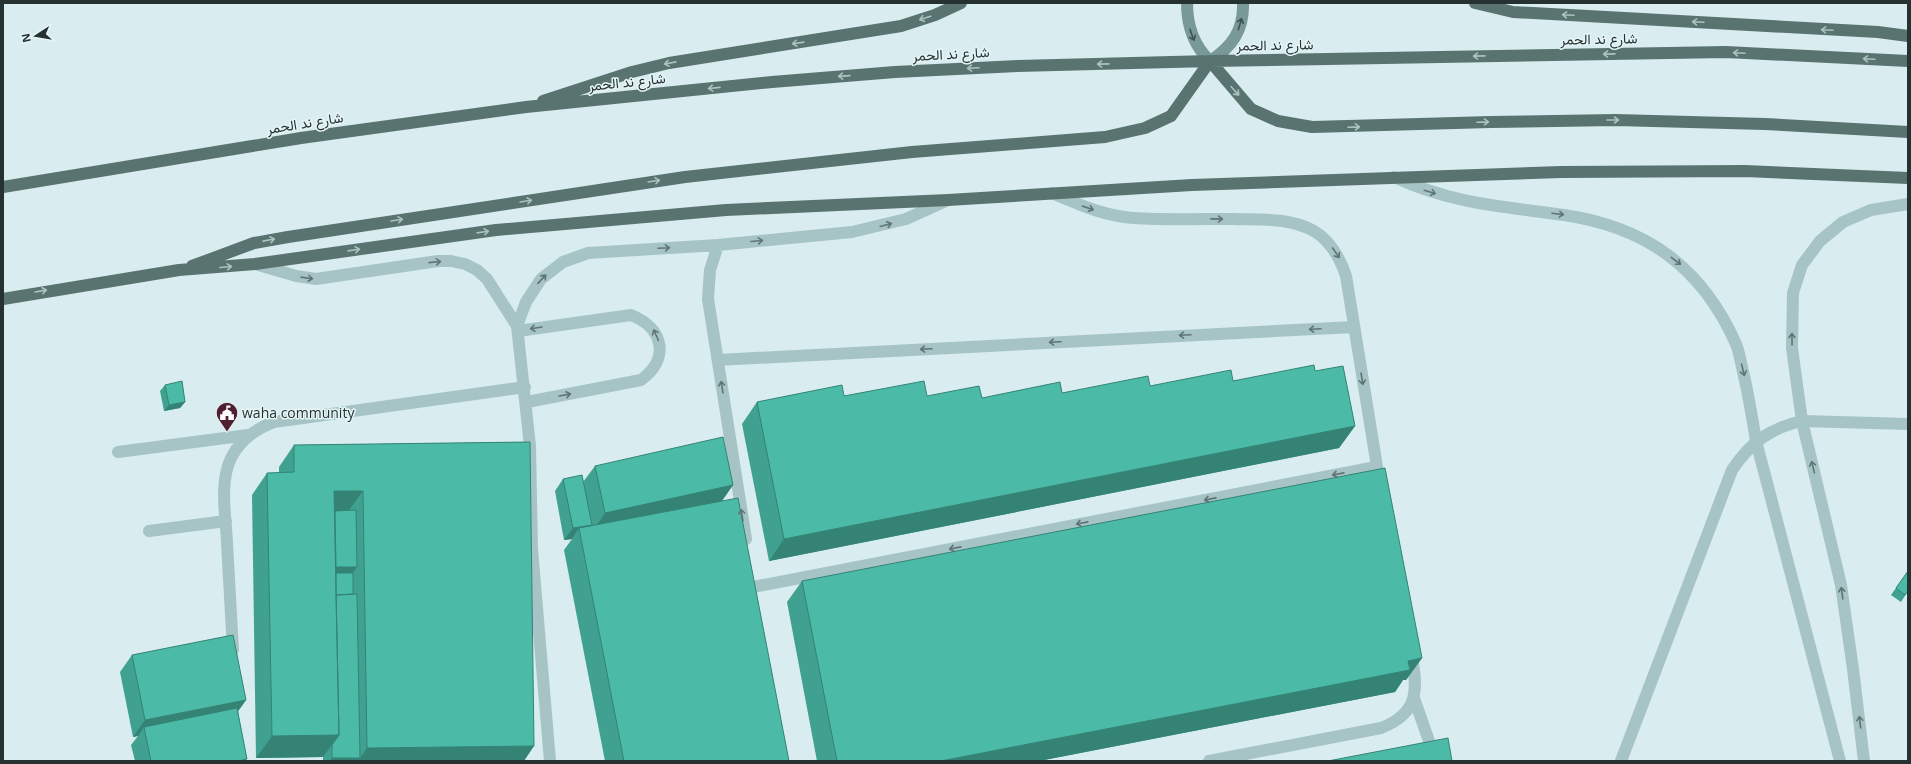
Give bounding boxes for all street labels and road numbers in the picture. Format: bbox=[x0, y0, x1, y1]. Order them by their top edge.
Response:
street label: شارع ند الحمر bbox=[1559, 28, 1638, 51]
street label: شارع ند الحمر bbox=[1235, 34, 1314, 57]
street label: شارع ند الحمر bbox=[911, 42, 990, 67]
street label: شارع ند الحمر bbox=[587, 68, 667, 97]
street label: شارع ند الحمر bbox=[264, 107, 345, 140]

